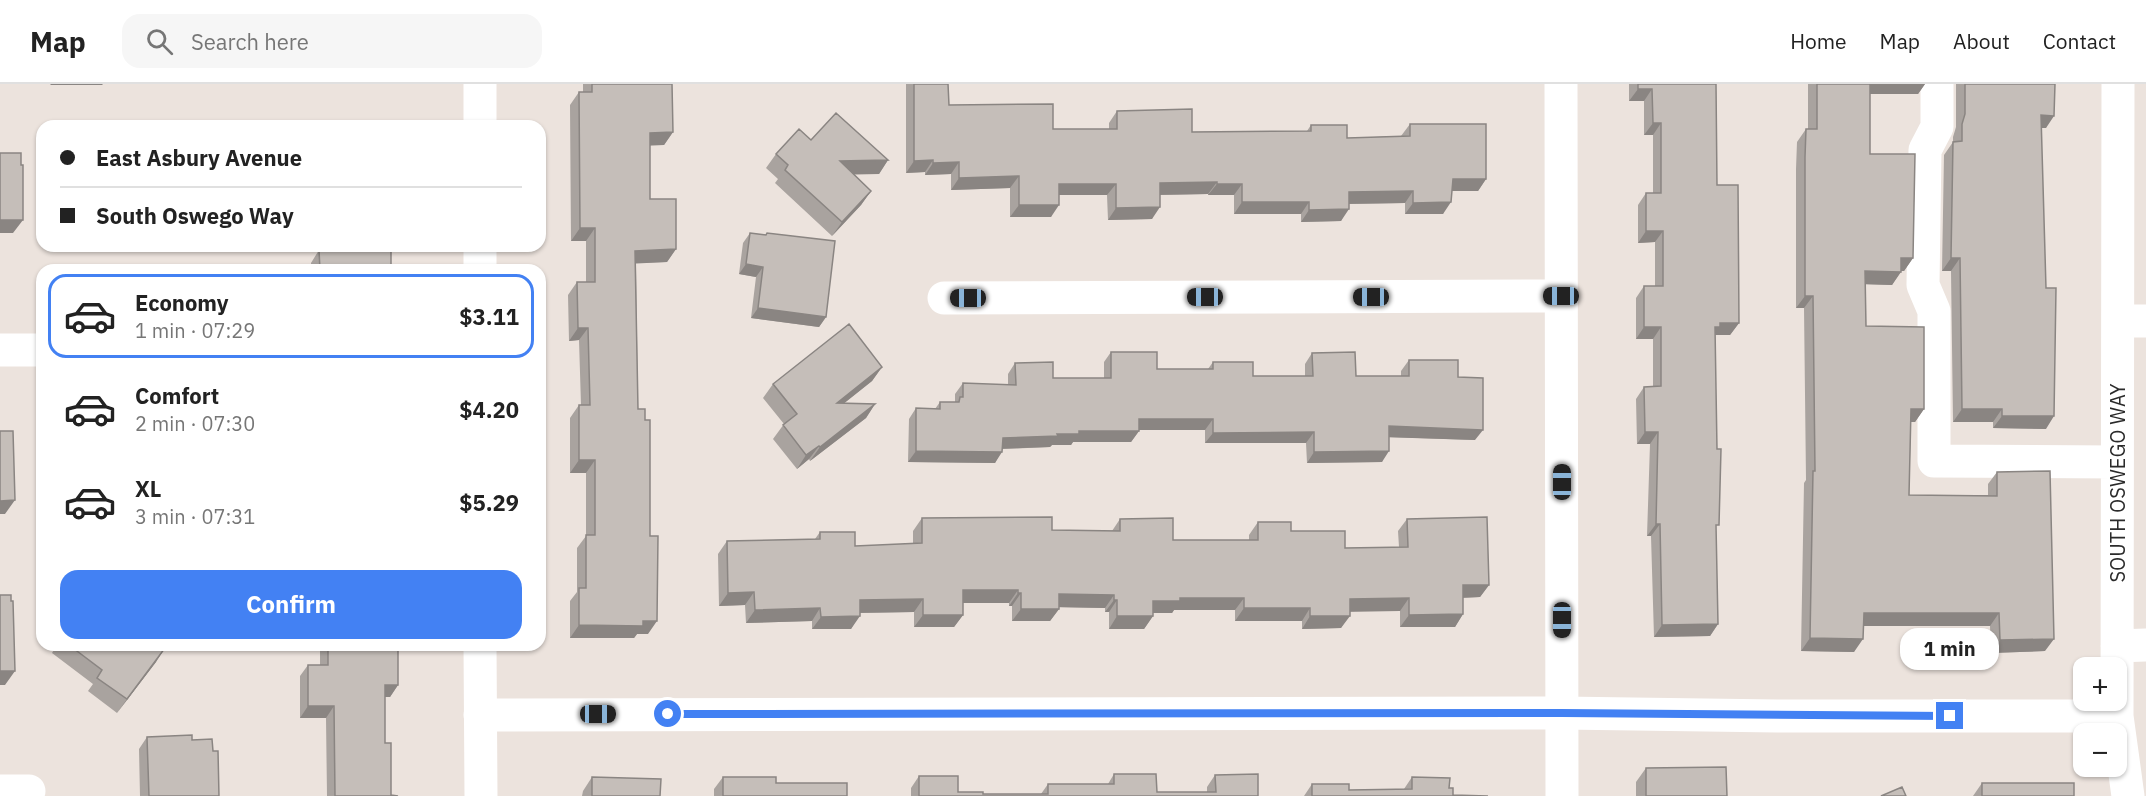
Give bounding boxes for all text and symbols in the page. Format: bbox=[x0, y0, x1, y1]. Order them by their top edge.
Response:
search box bbox=[122, 14, 542, 68]
text: Map bbox=[30, 23, 86, 60]
icon: search bbox=[143, 25, 176, 58]
text: Search here bbox=[191, 27, 309, 56]
text: Home bbox=[1790, 27, 1847, 55]
text: Map bbox=[1880, 27, 1920, 55]
text: About bbox=[1953, 27, 2010, 55]
text: Contact bbox=[2043, 27, 2116, 55]
text: East Asbury Avenue bbox=[96, 143, 302, 172]
text: South Oswego Way bbox=[96, 201, 294, 230]
car bbox=[1543, 287, 1579, 305]
text: Economy bbox=[135, 288, 229, 317]
car bbox=[1187, 288, 1223, 306]
car bbox=[1353, 288, 1389, 306]
icon: car bbox=[63, 289, 117, 343]
car bbox=[950, 289, 986, 307]
text: $3.11 bbox=[459, 302, 519, 331]
text: 1 min · 07:29 bbox=[135, 317, 255, 344]
text: Comfort bbox=[135, 381, 219, 410]
icon: car bbox=[63, 382, 117, 436]
street label: SOUTH OSWEGO WAY bbox=[2104, 383, 2131, 583]
text: $4.20 bbox=[459, 395, 519, 424]
text: 2 min · 07:30 bbox=[135, 410, 255, 437]
car bbox=[1553, 464, 1571, 500]
text: XL bbox=[135, 474, 161, 503]
icon: car bbox=[63, 475, 117, 529]
text: $5.29 bbox=[459, 488, 519, 517]
text: 3 min · 07:31 bbox=[135, 503, 255, 530]
button: Confirm bbox=[60, 570, 522, 639]
car bbox=[1553, 602, 1571, 638]
callout: 1 min bbox=[1900, 629, 2000, 671]
text: 1 min bbox=[1923, 635, 1976, 662]
map controls bbox=[2073, 657, 2127, 777]
button: + bbox=[2073, 657, 2127, 711]
route start bbox=[654, 700, 681, 727]
route end bbox=[1936, 702, 1963, 729]
car bbox=[580, 705, 616, 723]
button: − bbox=[2073, 723, 2127, 777]

